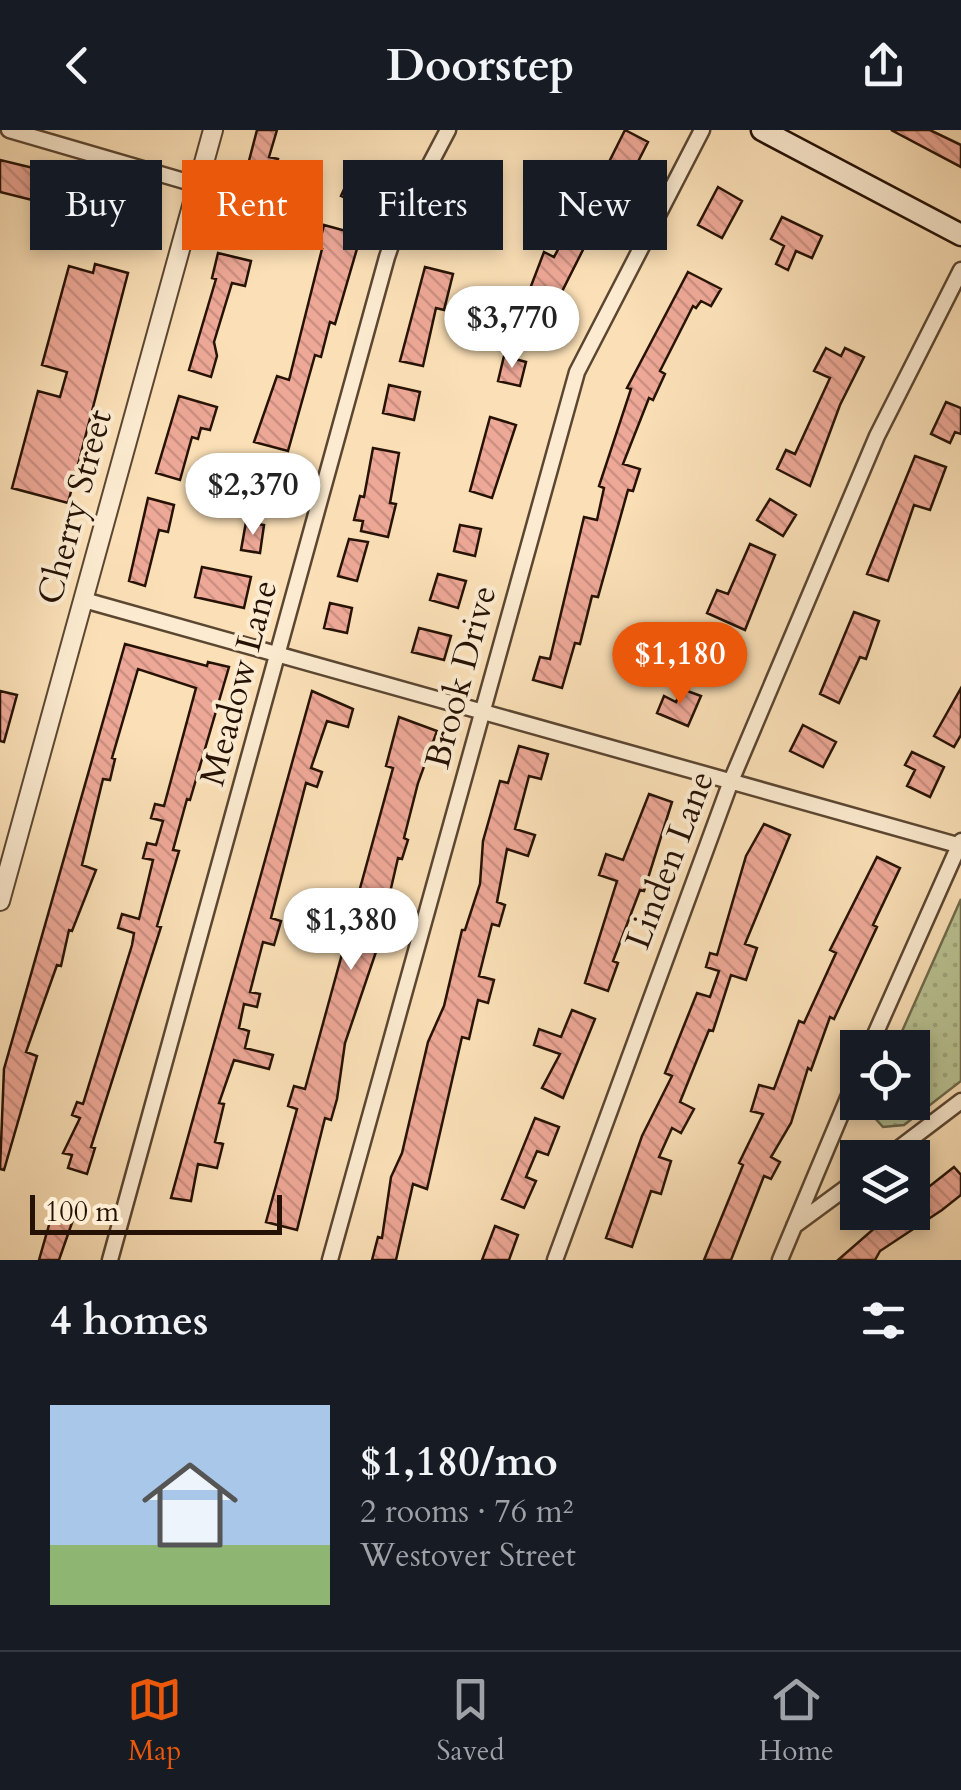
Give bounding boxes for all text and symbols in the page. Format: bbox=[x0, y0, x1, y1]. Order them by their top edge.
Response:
text: Doorstep bbox=[386, 35, 575, 96]
icon: back bbox=[50, 38, 105, 93]
icon: share bbox=[856, 38, 911, 93]
chip: Buy bbox=[30, 160, 162, 250]
chip: Rent bbox=[182, 160, 323, 250]
chip: Filters bbox=[343, 160, 503, 250]
chip: New bbox=[523, 160, 667, 250]
pin: $3,770 bbox=[431, 286, 593, 371]
text: $3,770 bbox=[466, 296, 558, 340]
street label: Cherry Street bbox=[26, 404, 124, 610]
pin: $2,370 bbox=[172, 453, 334, 538]
text: $2,370 bbox=[207, 463, 299, 507]
street label: Meadow Lane bbox=[189, 575, 289, 791]
street label: Brook Drive bbox=[414, 580, 508, 774]
pin: $1,180 bbox=[599, 622, 761, 707]
text: $1,180 bbox=[634, 632, 726, 676]
street label: Linden Lane bbox=[614, 764, 726, 956]
pin: $1,380 bbox=[270, 888, 432, 973]
text: $1,380 bbox=[305, 898, 397, 942]
map controls bbox=[840, 1030, 930, 1230]
button: locate bbox=[840, 1030, 930, 1120]
button: layers bbox=[840, 1140, 930, 1230]
scale bar bbox=[30, 1190, 282, 1234]
text: 100 m bbox=[45, 1193, 119, 1231]
text: 4 homes bbox=[50, 1292, 208, 1349]
icon: filters bbox=[856, 1293, 911, 1348]
text: $1,180/mo bbox=[360, 1433, 558, 1490]
icon: home bbox=[130, 1445, 250, 1565]
text: 2 rooms · 76 m² bbox=[360, 1490, 573, 1534]
text: Westover Street bbox=[360, 1534, 576, 1578]
tab: Map bbox=[127, 1672, 182, 1770]
tab: Saved bbox=[437, 1672, 504, 1770]
tab: Home bbox=[759, 1672, 834, 1770]

